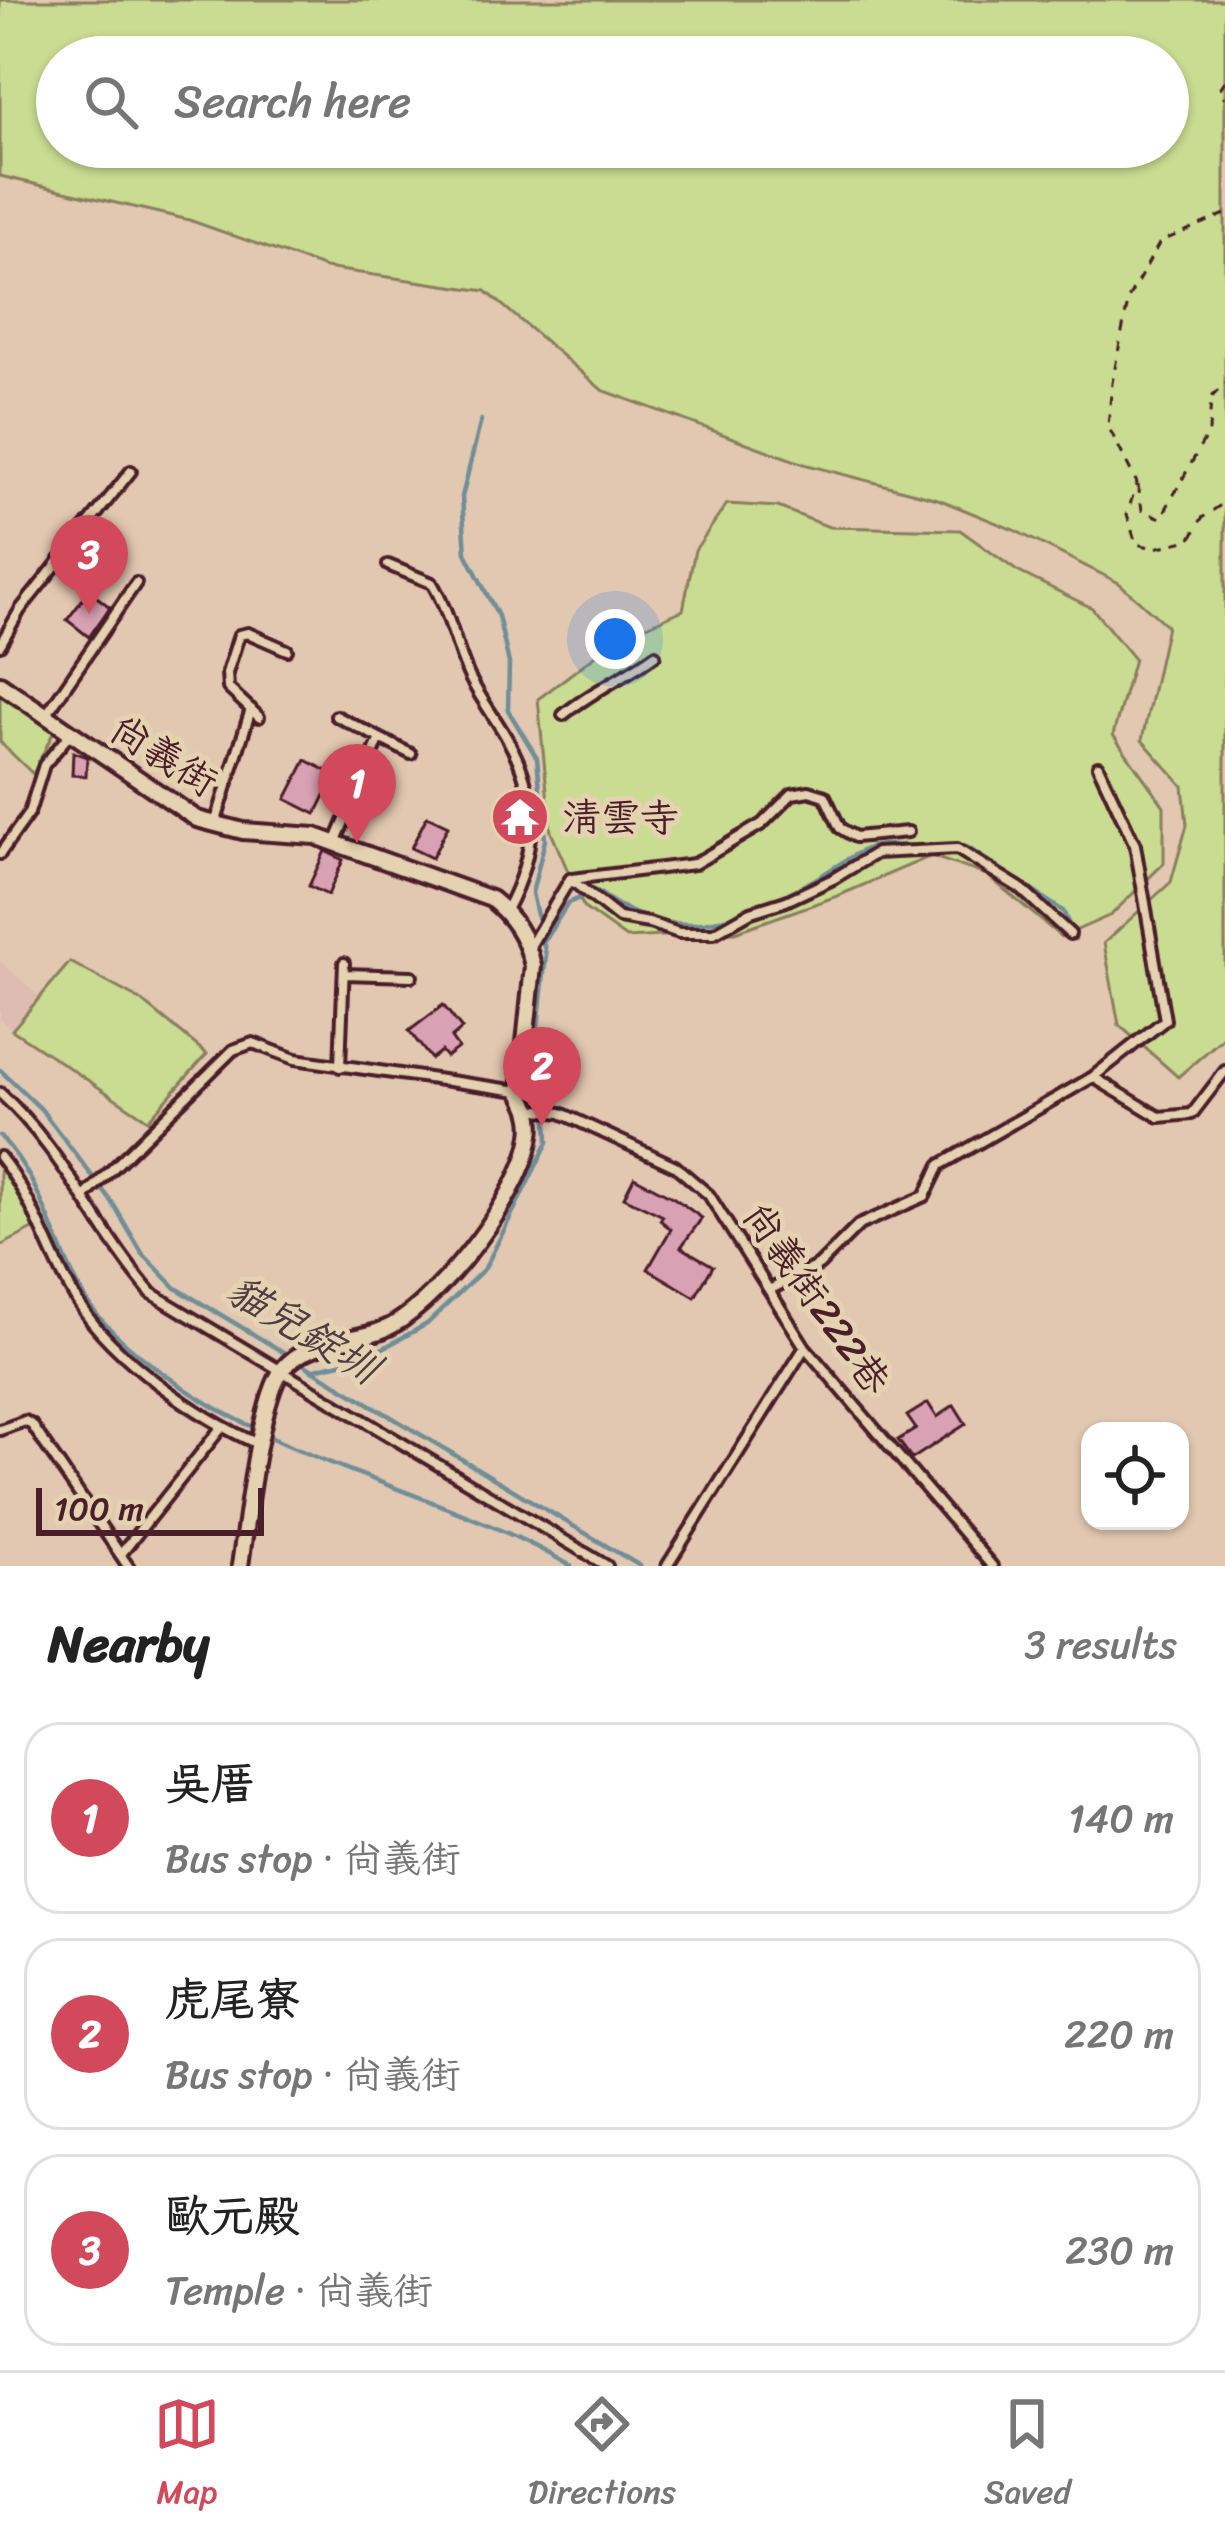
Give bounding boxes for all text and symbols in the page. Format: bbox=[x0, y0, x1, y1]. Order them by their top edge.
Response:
search box bbox=[36, 36, 1189, 168]
text: Search here bbox=[174, 62, 411, 142]
icon: search bbox=[78, 69, 144, 135]
pin: 3 bbox=[50, 515, 128, 614]
your location bbox=[585, 609, 645, 669]
street label: 尚義街 bbox=[96, 695, 232, 815]
pin: 1 bbox=[318, 744, 396, 843]
place label: 清雲寺 bbox=[562, 783, 679, 852]
temple icon: 清雲寺 bbox=[489, 786, 551, 848]
pin: 2 bbox=[503, 1027, 581, 1126]
street label: 尚義街222巷 bbox=[725, 1187, 909, 1409]
water label: 貓兒錠圳 bbox=[212, 1254, 397, 1406]
map controls bbox=[1081, 1422, 1189, 1530]
button: locate bbox=[1081, 1422, 1189, 1530]
text: 100 m bbox=[54, 1480, 144, 1538]
scale bar bbox=[36, 1482, 264, 1535]
text: Nearby bbox=[48, 1599, 209, 1689]
text: 3 results bbox=[1024, 1610, 1177, 1679]
text: 吳厝 bbox=[165, 1744, 255, 1824]
text: 1 bbox=[82, 1784, 98, 1853]
text: 140 m bbox=[1068, 1784, 1174, 1853]
text: Bus stop · 尚義街 bbox=[165, 1824, 460, 1893]
text: 虎尾寮 bbox=[165, 1960, 300, 2040]
text: 2 bbox=[79, 2000, 101, 2069]
text: 220 m bbox=[1064, 2000, 1174, 2069]
text: Bus stop · 尚義街 bbox=[165, 2040, 460, 2109]
text: 歐元殿 bbox=[165, 2176, 300, 2256]
text: 3 bbox=[79, 2216, 101, 2285]
text: 230 m bbox=[1065, 2216, 1174, 2285]
text: Temple · 尚義街 bbox=[165, 2256, 433, 2325]
tab: Map bbox=[154, 2391, 220, 2521]
tab: Directions bbox=[528, 2391, 676, 2521]
tab: Saved bbox=[984, 2391, 1071, 2521]

